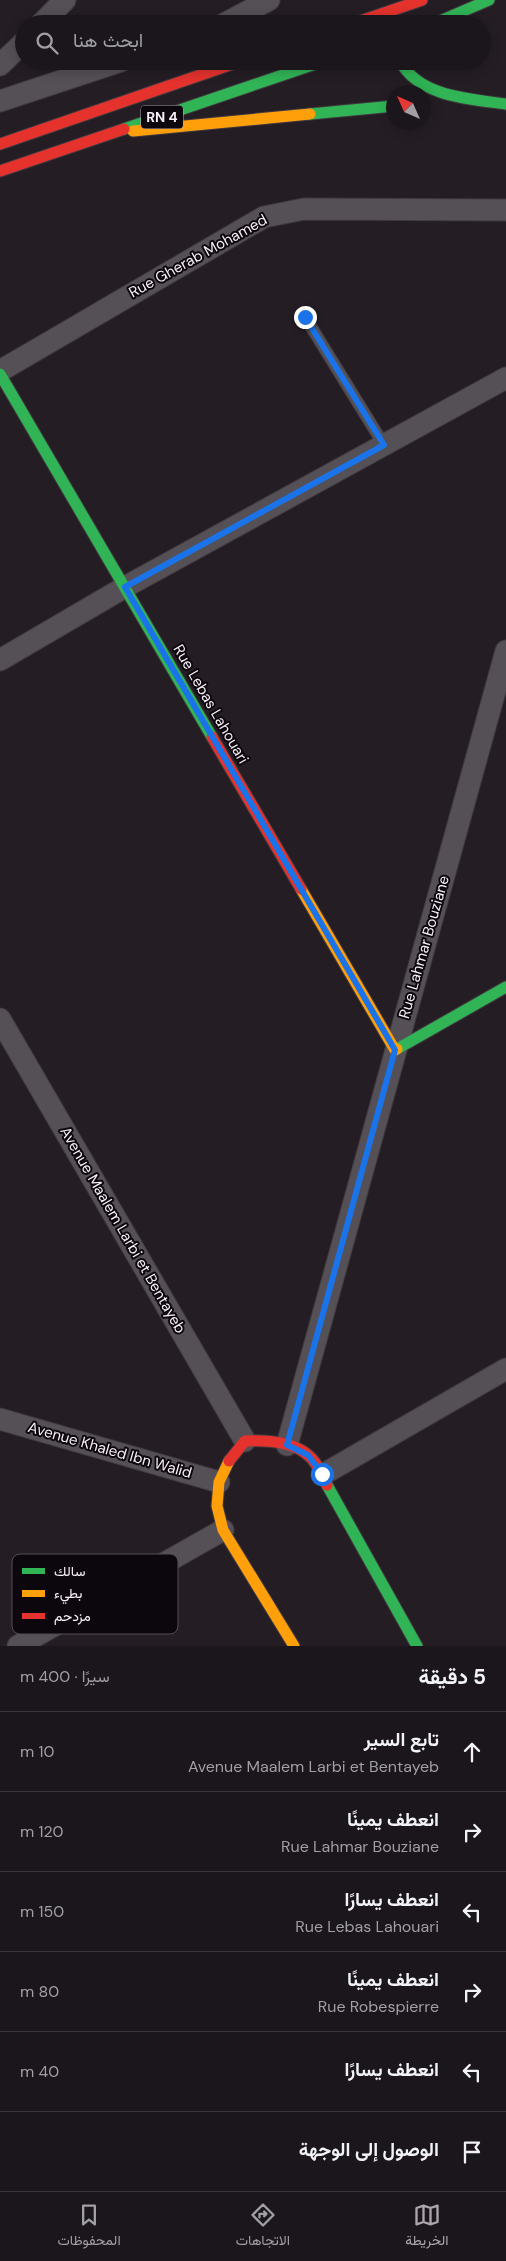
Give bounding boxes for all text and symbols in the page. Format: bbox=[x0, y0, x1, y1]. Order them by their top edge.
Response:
search box bbox=[15, 15, 491, 70]
text: ابحث هنا bbox=[73, 28, 143, 53]
icon: search bbox=[33, 29, 61, 57]
north arrow bbox=[386, 85, 431, 130]
road number: RN 4 bbox=[141, 105, 183, 128]
street label: Rue Gherab Mohamed bbox=[125, 210, 271, 302]
route end bbox=[294, 306, 317, 329]
street label: Rue Lebas Lahouari bbox=[169, 641, 253, 767]
street label: Rue Lahmar Bouziane bbox=[394, 873, 454, 1021]
street label: Avenue Maalem Larbi et Bentayeb bbox=[55, 1123, 191, 1337]
street label: Avenue Khaled Ibn Walid bbox=[26, 1417, 194, 1483]
route start bbox=[311, 1463, 334, 1486]
legend bbox=[12, 1554, 178, 1634]
text: سالك bbox=[54, 1562, 85, 1580]
text: بطيء bbox=[54, 1584, 82, 1605]
text: مزدحم bbox=[54, 1607, 91, 1625]
text: 5 دقيقة bbox=[418, 1663, 486, 1691]
text: سيرًا · 400 m bbox=[20, 1666, 110, 1687]
text: تابع السير bbox=[364, 1727, 439, 1752]
icon: ahead bbox=[458, 1738, 486, 1766]
text: 10 m bbox=[20, 1741, 54, 1762]
text: Avenue Maalem Larbi et Bentayeb bbox=[188, 1756, 439, 1777]
text: انعطف يمينًا bbox=[347, 1807, 439, 1832]
icon: right bbox=[458, 1818, 486, 1846]
text: 120 m bbox=[20, 1821, 64, 1842]
text: Rue Lahmar Bouziane bbox=[281, 1836, 439, 1857]
text: انعطف يسارًا bbox=[345, 1887, 439, 1912]
icon: left bbox=[458, 1898, 486, 1926]
text: 150 m bbox=[20, 1901, 64, 1922]
text: Rue Lebas Lahouari bbox=[295, 1916, 439, 1937]
text: انعطف يمينًا bbox=[347, 1967, 439, 1992]
icon: right bbox=[458, 1978, 486, 2006]
text: 80 m bbox=[20, 1981, 59, 2002]
text: Rue Robespierre bbox=[318, 1996, 439, 2017]
text: انعطف يسارًا bbox=[345, 2057, 439, 2082]
icon: left bbox=[458, 2058, 486, 2086]
text: 40 m bbox=[20, 2061, 59, 2082]
text: الوصول إلى الوجهة bbox=[299, 2137, 439, 2162]
icon: arrive bbox=[458, 2138, 486, 2166]
tab: المحفوظات bbox=[58, 2201, 121, 2253]
tab: الاتجاهات bbox=[236, 2201, 290, 2253]
tab: الخريطة bbox=[405, 2201, 448, 2253]

